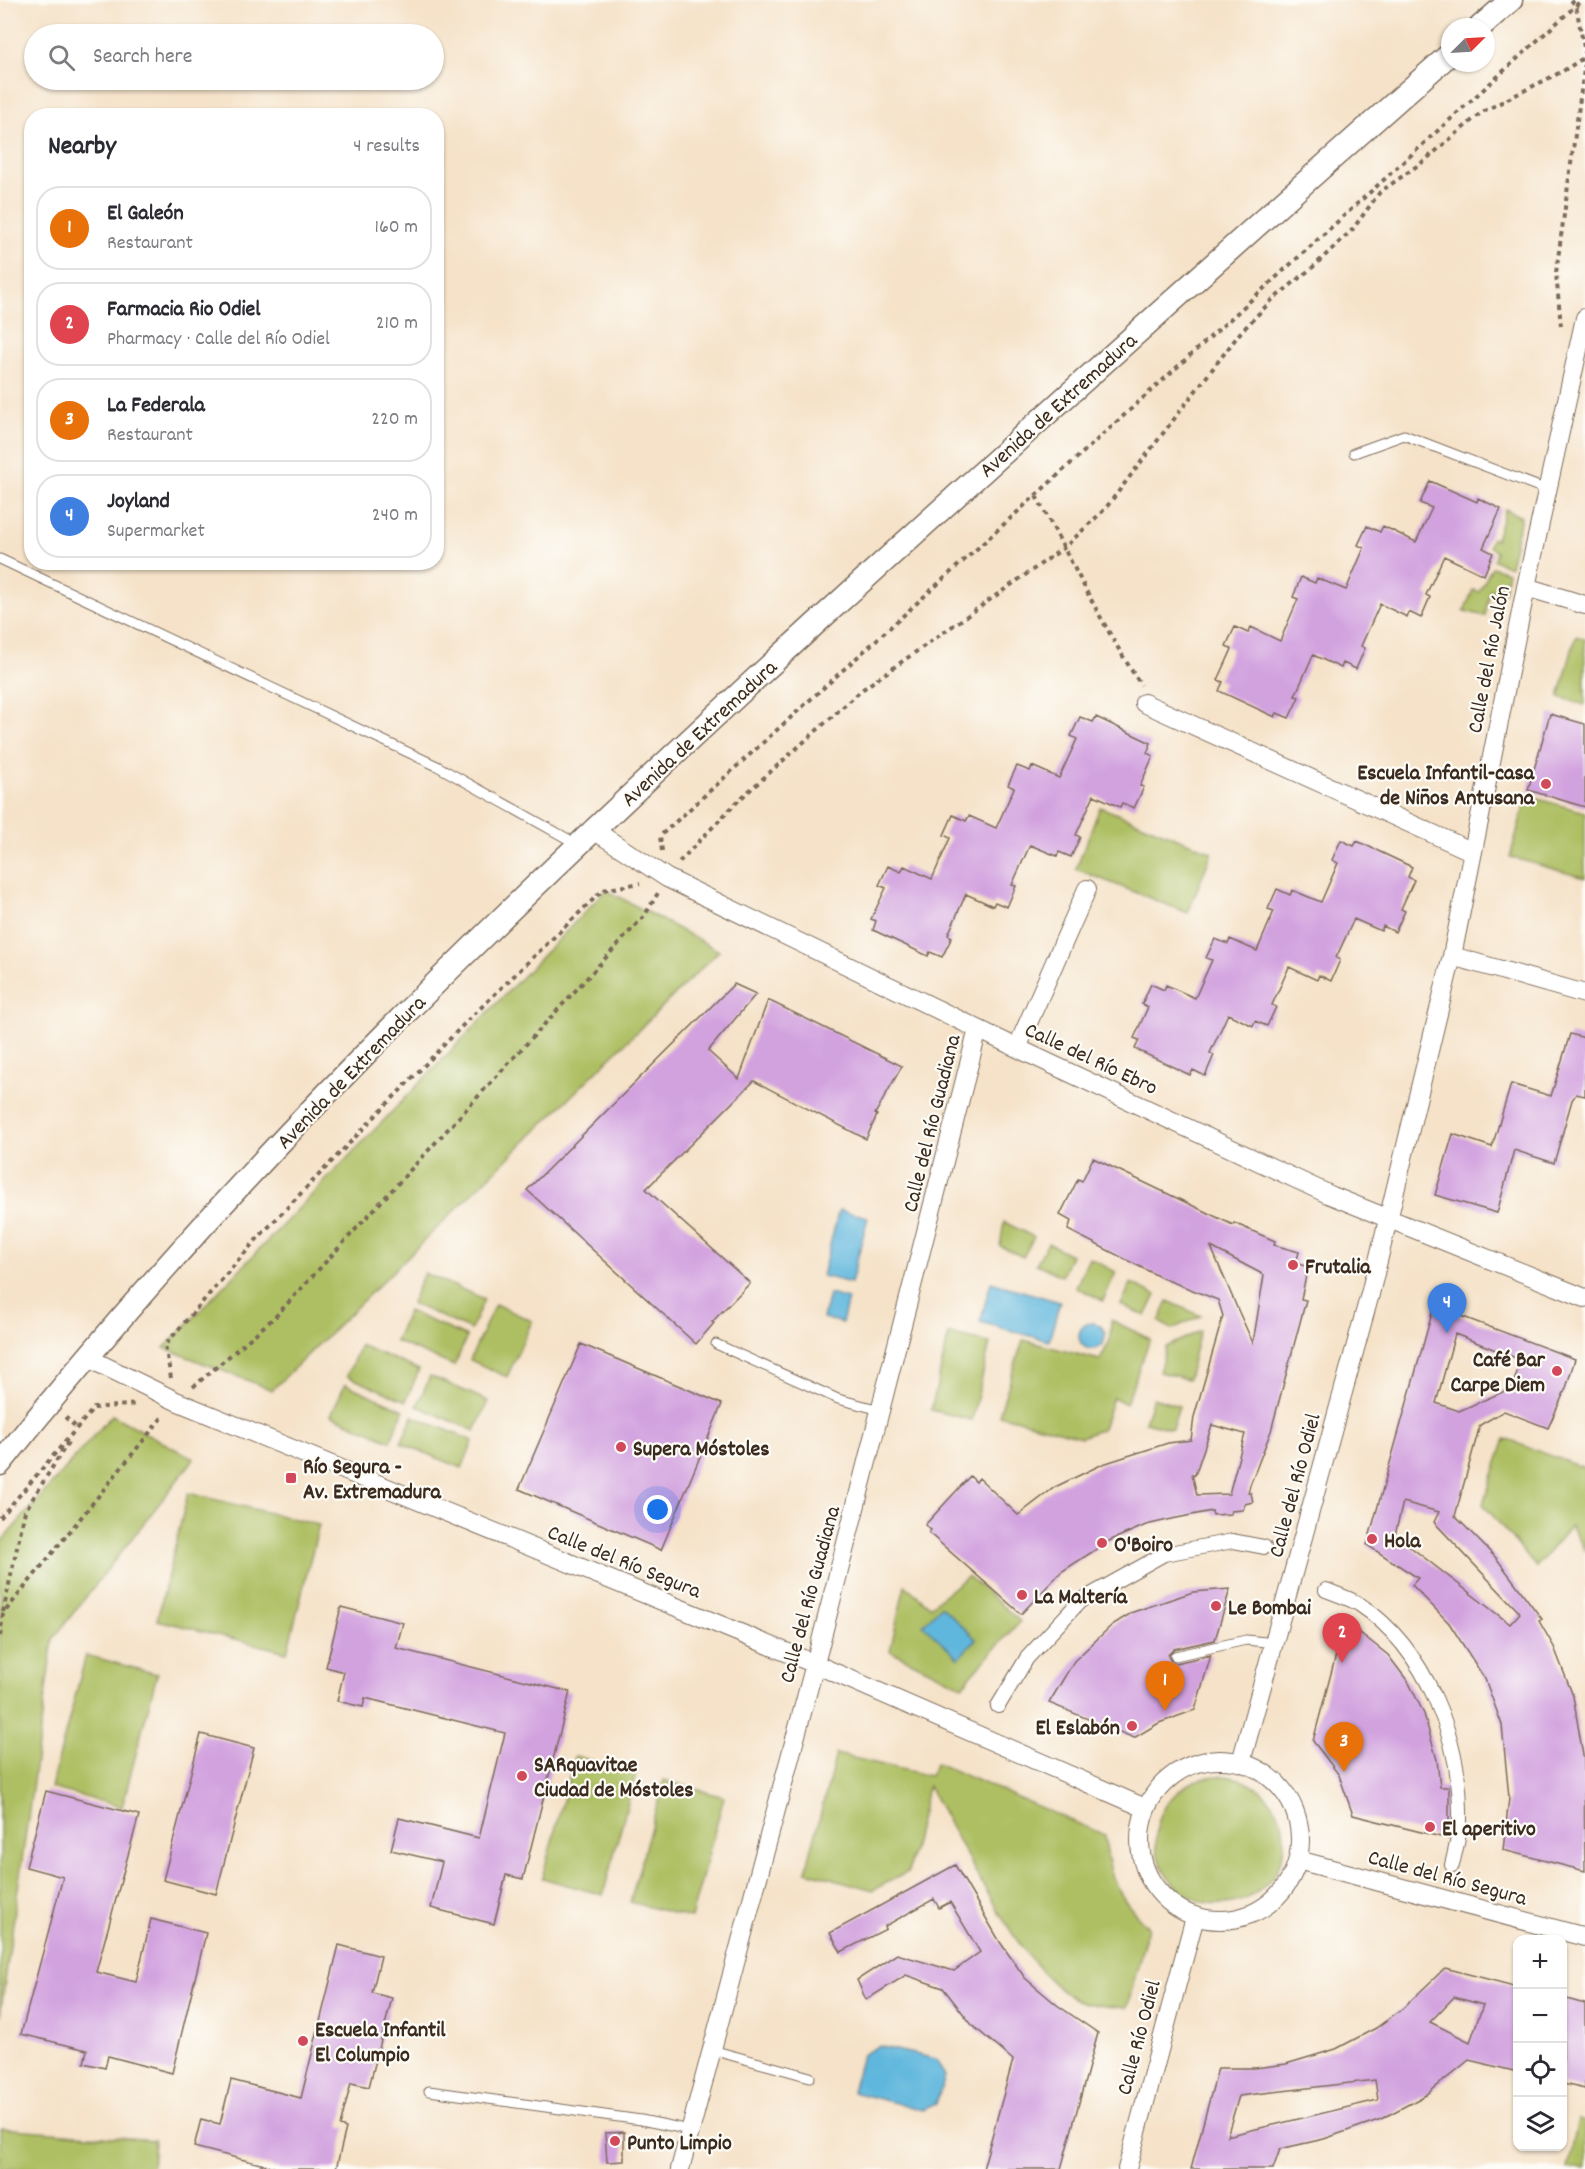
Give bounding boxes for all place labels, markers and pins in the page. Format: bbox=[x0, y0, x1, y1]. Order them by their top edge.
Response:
place label: Escuela Infantil-casa de Niños Antusana bbox=[1357, 759, 1535, 815]
marker: Escuela Infantil-casa de Niños Antusana bbox=[1539, 777, 1553, 791]
place label: Frutalia bbox=[1305, 1253, 1371, 1284]
marker: Frutalia bbox=[1286, 1258, 1300, 1272]
pin: 4 bbox=[1428, 1284, 1466, 1333]
place label: Café Bar Carpe Diem bbox=[1451, 1346, 1546, 1402]
marker: Café Bar Carpe Diem bbox=[1550, 1364, 1564, 1378]
place label: Supera Móstoles bbox=[633, 1435, 770, 1466]
marker: Supera Móstoles bbox=[614, 1440, 628, 1454]
place label: Río Segura - Av. Extremadura bbox=[303, 1453, 441, 1509]
marker: Río Segura - Av. Extremadura bbox=[284, 1471, 298, 1485]
place label: Hola bbox=[1384, 1527, 1421, 1558]
place label: O'Boiro bbox=[1114, 1531, 1173, 1562]
marker: Hola bbox=[1365, 1532, 1379, 1546]
marker: O'Boiro bbox=[1095, 1536, 1109, 1550]
place label: La Maltería bbox=[1034, 1583, 1128, 1614]
marker: La Maltería bbox=[1015, 1588, 1029, 1602]
place label: Le Bombai bbox=[1228, 1594, 1311, 1625]
marker: Le Bombai bbox=[1209, 1599, 1223, 1613]
pin: 2 bbox=[1322, 1614, 1362, 1663]
pin: 1 bbox=[1146, 1662, 1184, 1711]
place label: El Eslabón bbox=[1035, 1714, 1120, 1745]
marker: El Eslabón bbox=[1125, 1719, 1139, 1733]
pin: 3 bbox=[1324, 1722, 1364, 1772]
place label: SARquavitae Ciudad de Móstoles bbox=[534, 1751, 693, 1807]
marker: SARquavitae Ciudad de Móstoles bbox=[515, 1769, 529, 1783]
place label: El aperitivo bbox=[1442, 1815, 1536, 1846]
marker: El aperitivo bbox=[1423, 1820, 1437, 1834]
place label: Escuela Infantil El Columpio bbox=[315, 2016, 446, 2072]
marker: Escuela Infantil El Columpio bbox=[296, 2034, 310, 2048]
place label: Punto Limpio bbox=[627, 2129, 732, 2160]
marker: Punto Limpio bbox=[608, 2134, 622, 2148]

